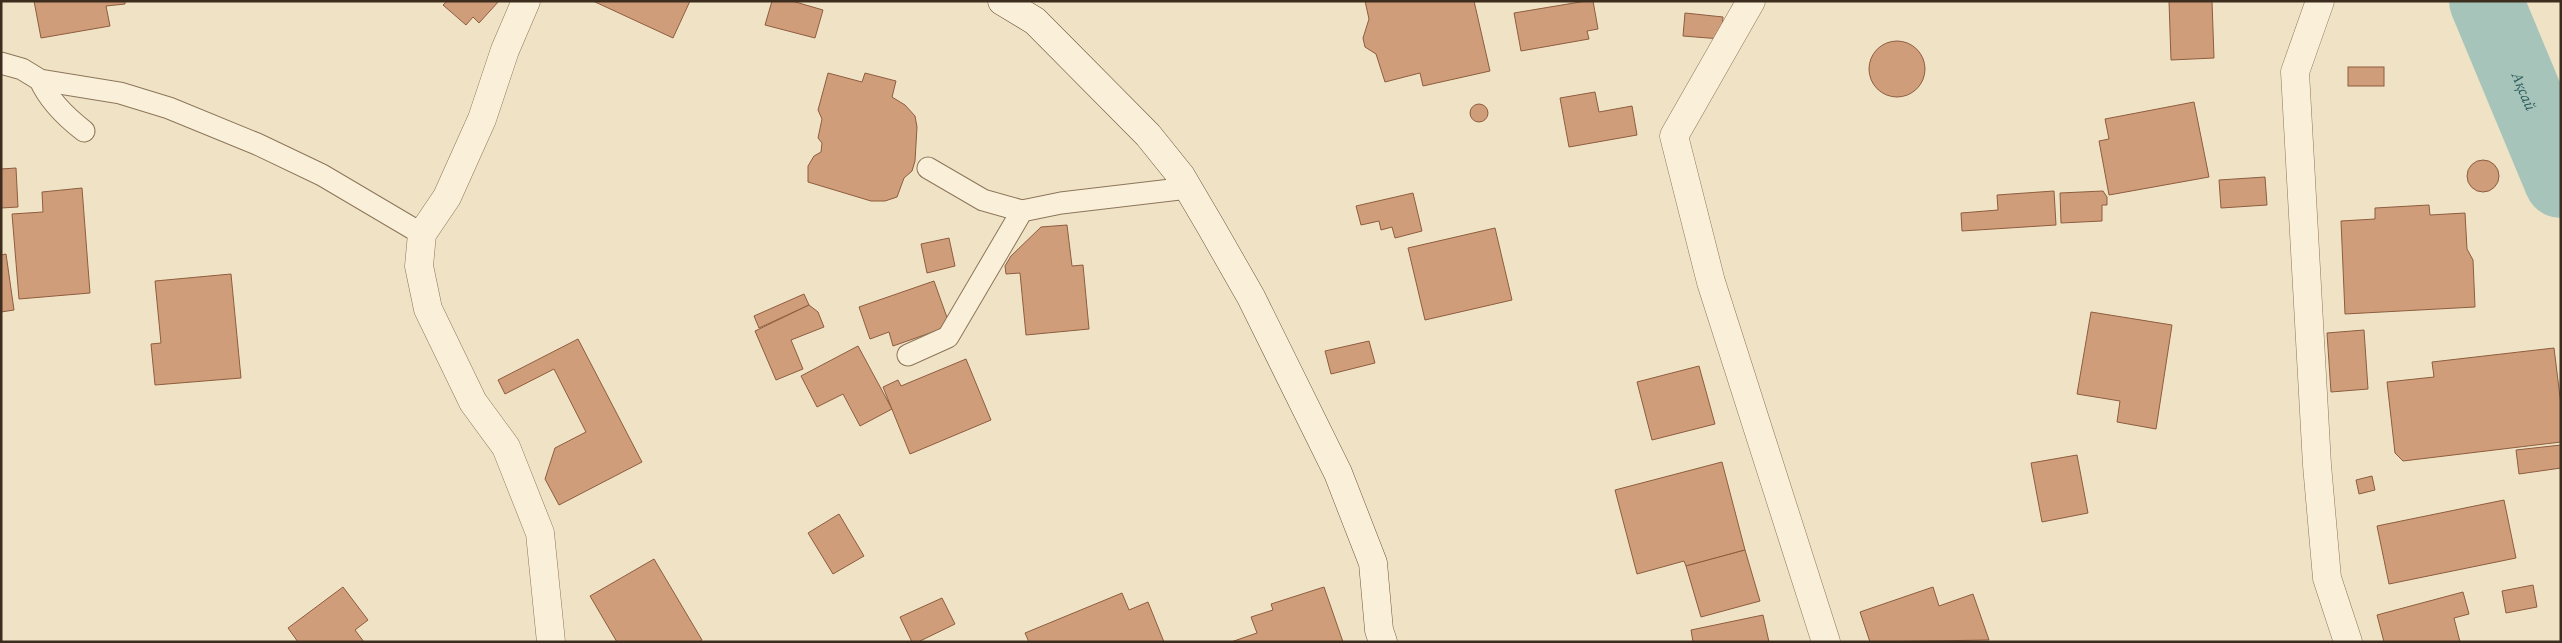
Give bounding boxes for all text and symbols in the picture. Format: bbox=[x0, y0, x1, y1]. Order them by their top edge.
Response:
water label: Ақсай bbox=[2506, 68, 2542, 114]

